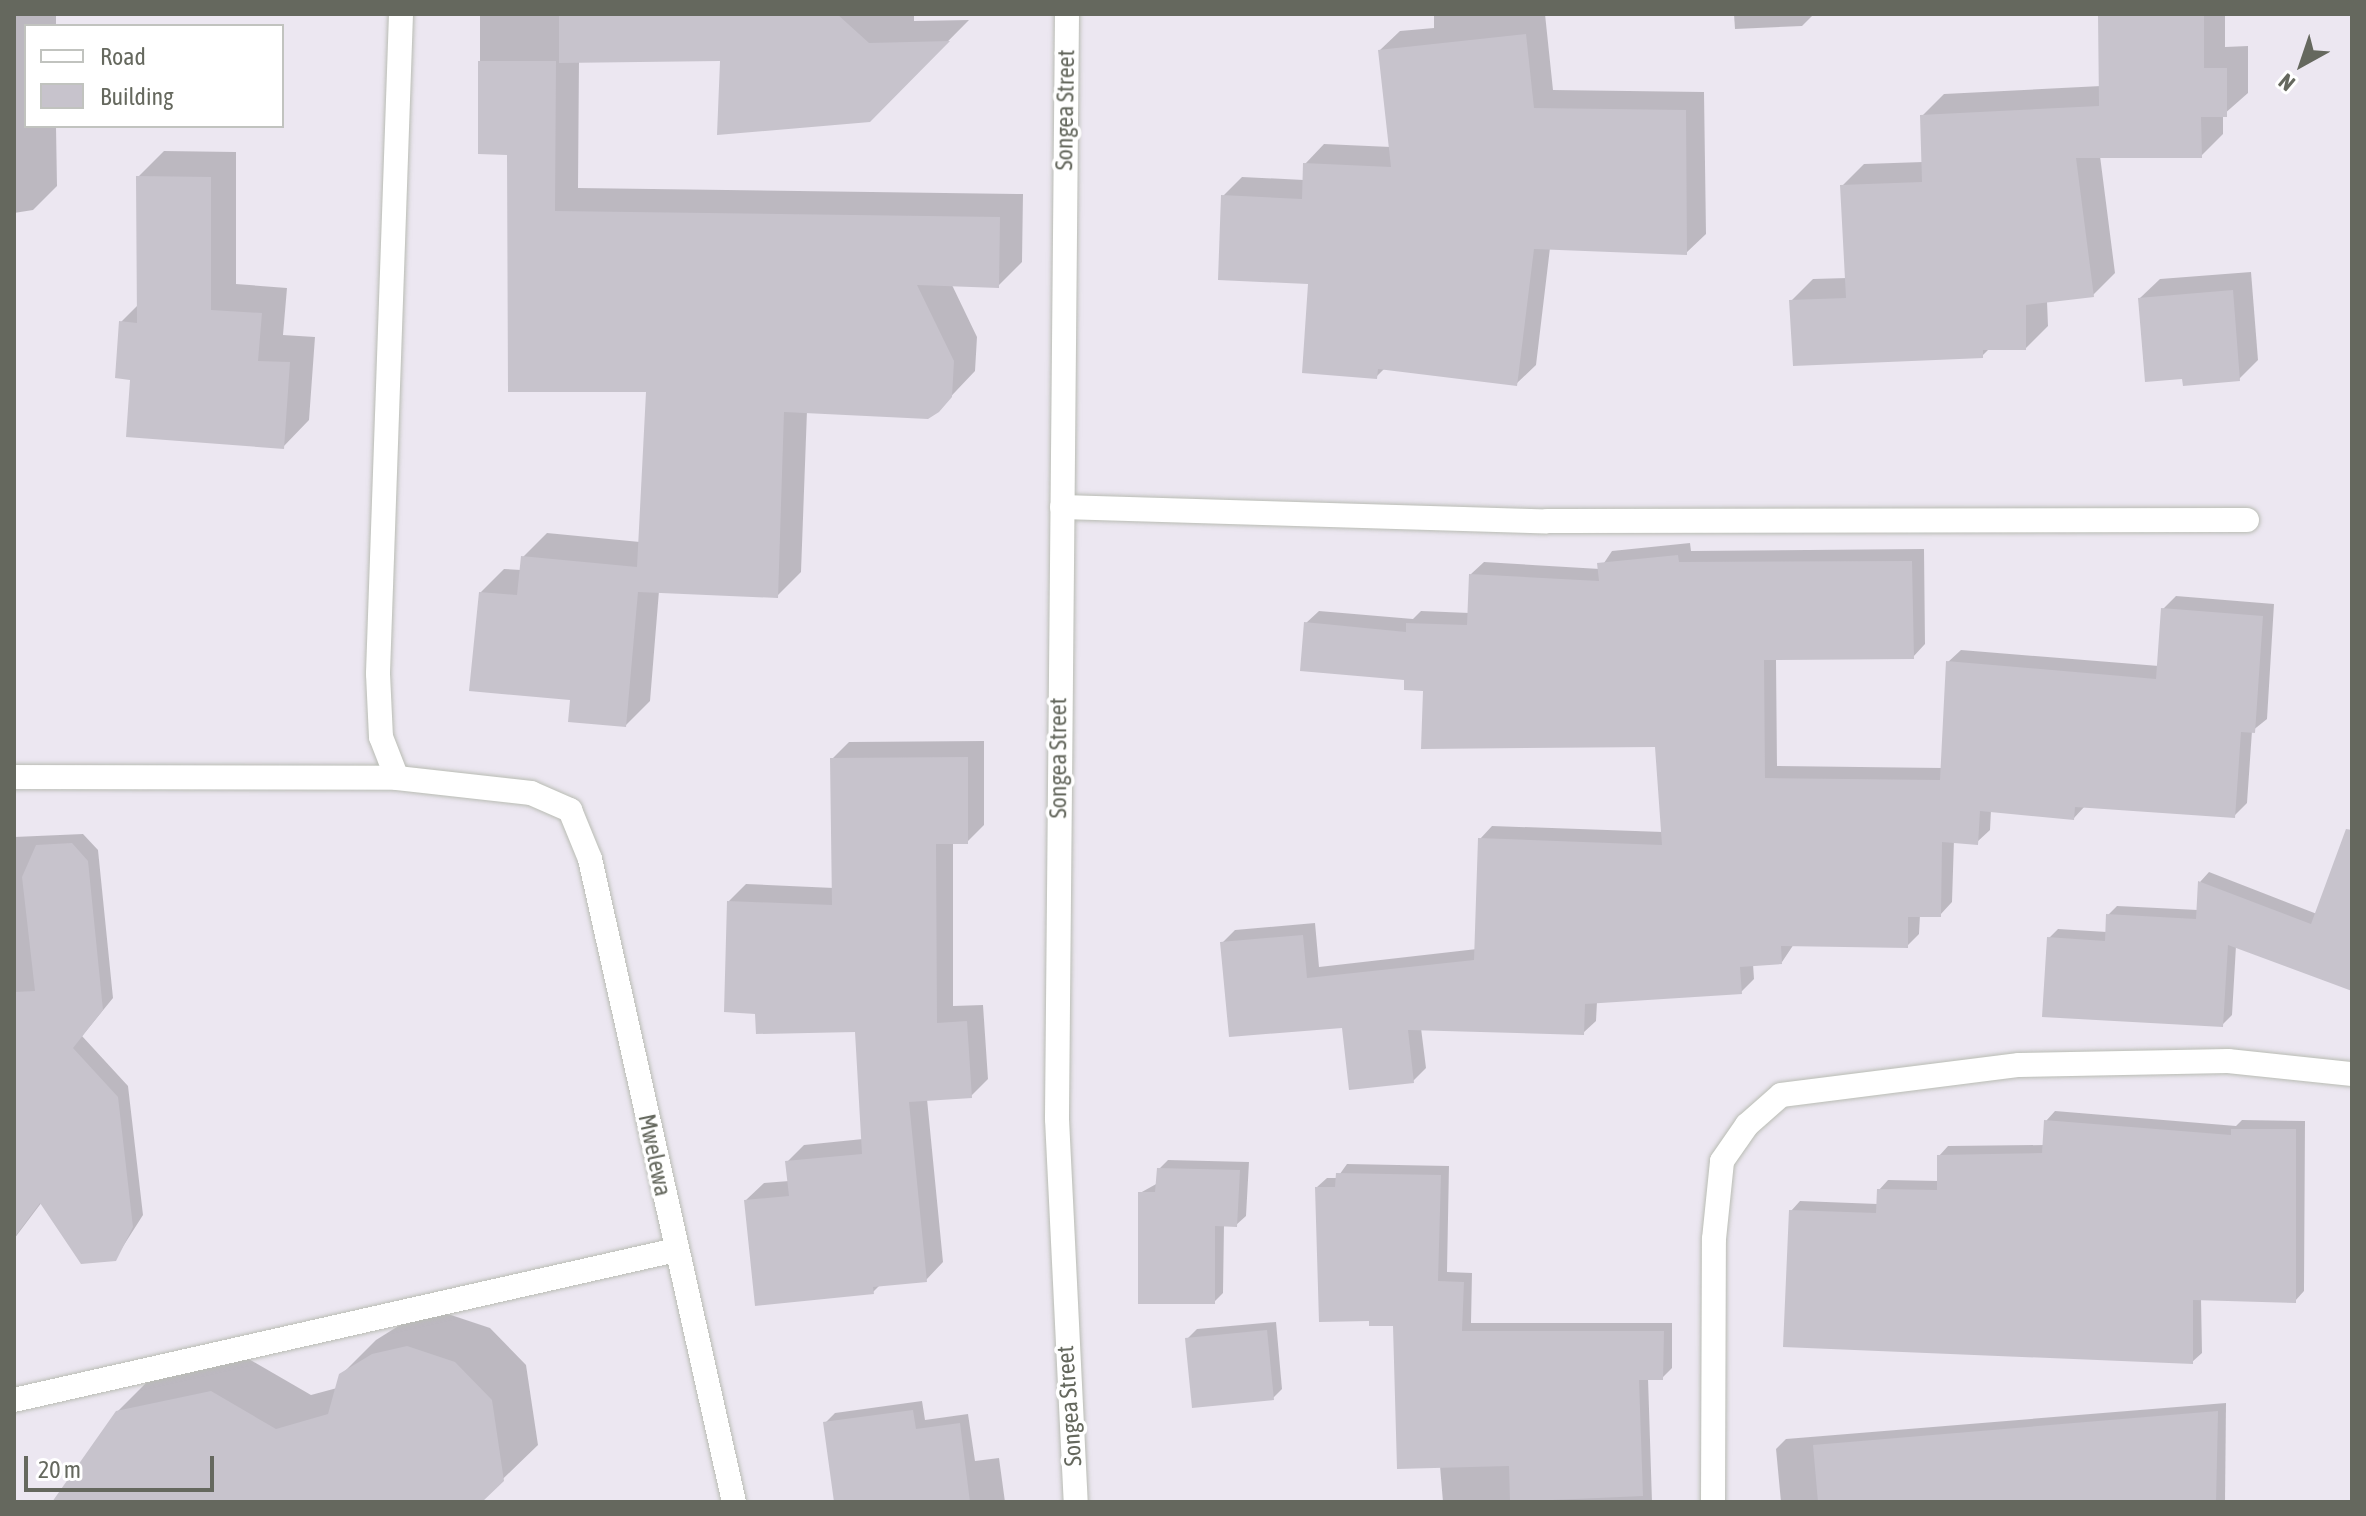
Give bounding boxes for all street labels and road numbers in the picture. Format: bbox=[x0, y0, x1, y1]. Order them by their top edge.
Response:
street label: Songea Street bbox=[1050, 49, 1080, 171]
street label: Songea Street bbox=[1044, 698, 1072, 818]
street label: Mwelewa bbox=[632, 1111, 678, 1199]
street label: Songea Street bbox=[1050, 1345, 1088, 1467]

